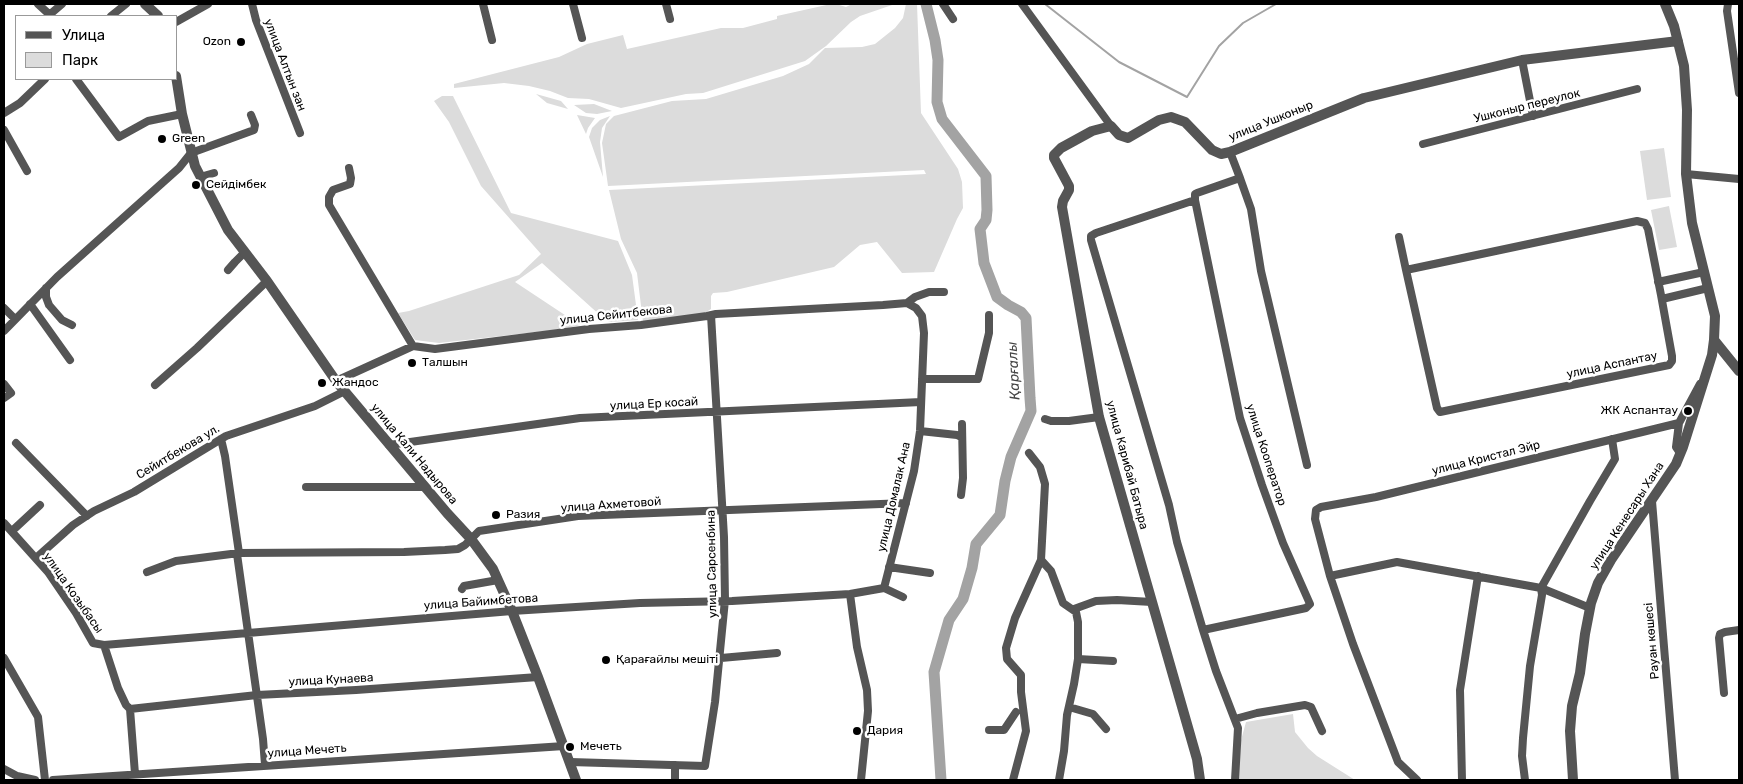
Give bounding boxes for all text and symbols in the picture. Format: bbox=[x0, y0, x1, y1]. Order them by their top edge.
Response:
legend bbox=[15, 15, 178, 80]
street label: улица Алтын зан bbox=[261, 17, 309, 113]
text: Улица bbox=[62, 26, 105, 44]
place label: Ozon bbox=[203, 35, 231, 49]
marker: Ozon bbox=[235, 36, 247, 48]
text: Парк bbox=[62, 51, 98, 69]
street label: Ушконыр переулок bbox=[1472, 86, 1582, 126]
street label: улица Ушконыр bbox=[1227, 98, 1315, 144]
place label: Green bbox=[172, 132, 205, 146]
marker: Green bbox=[156, 133, 168, 145]
place label: Сейдімбек bbox=[206, 178, 266, 192]
marker: Сейдімбек bbox=[190, 179, 202, 191]
street label: улица Сейитбекова bbox=[559, 302, 673, 328]
water label: Қарғалы bbox=[1004, 341, 1024, 401]
street label: улица Аспантау bbox=[1565, 348, 1659, 382]
place label: Талшын bbox=[422, 356, 468, 370]
marker: Талшын bbox=[406, 357, 418, 369]
place label: Жандос bbox=[332, 376, 379, 390]
marker: Жандос bbox=[316, 377, 328, 389]
street label: улица Ер косай bbox=[609, 394, 699, 414]
street label: улица Карибай Батыра bbox=[1103, 399, 1151, 531]
street label: улица Кали Надырова bbox=[368, 401, 460, 507]
street label: улица Кооператор bbox=[1243, 402, 1289, 508]
place label: ЖК Аспантау bbox=[1600, 404, 1678, 418]
marker: ЖК Аспантау bbox=[1682, 405, 1694, 417]
street label: Сейитбекова ул. bbox=[134, 421, 222, 483]
street label: улица Кристал Эйр bbox=[1430, 438, 1542, 478]
street label: улица Домалак Ана bbox=[874, 441, 914, 553]
street label: улица Кенесары Хана bbox=[1587, 459, 1667, 573]
street label: улица Ахметовой bbox=[560, 494, 662, 516]
place label: Разия bbox=[506, 508, 540, 522]
marker: Разия bbox=[490, 509, 502, 521]
street label: улица Сарсенбина bbox=[704, 510, 720, 618]
street label: улица Козыбасы bbox=[40, 550, 106, 636]
street label: улица Байимбетова bbox=[423, 591, 539, 613]
street label: Рауан көшесі bbox=[1641, 602, 1663, 680]
place label: Қарағайлы мешіті bbox=[616, 653, 718, 667]
marker: Қарағайлы мешіті bbox=[600, 654, 612, 666]
street label: улица Кунаева bbox=[288, 671, 374, 689]
place label: Дария bbox=[867, 724, 903, 738]
marker: Дария bbox=[851, 725, 863, 737]
place label: Мечеть bbox=[580, 740, 622, 754]
street label: улица Мечеть bbox=[267, 741, 347, 761]
marker: Мечеть bbox=[564, 741, 576, 753]

